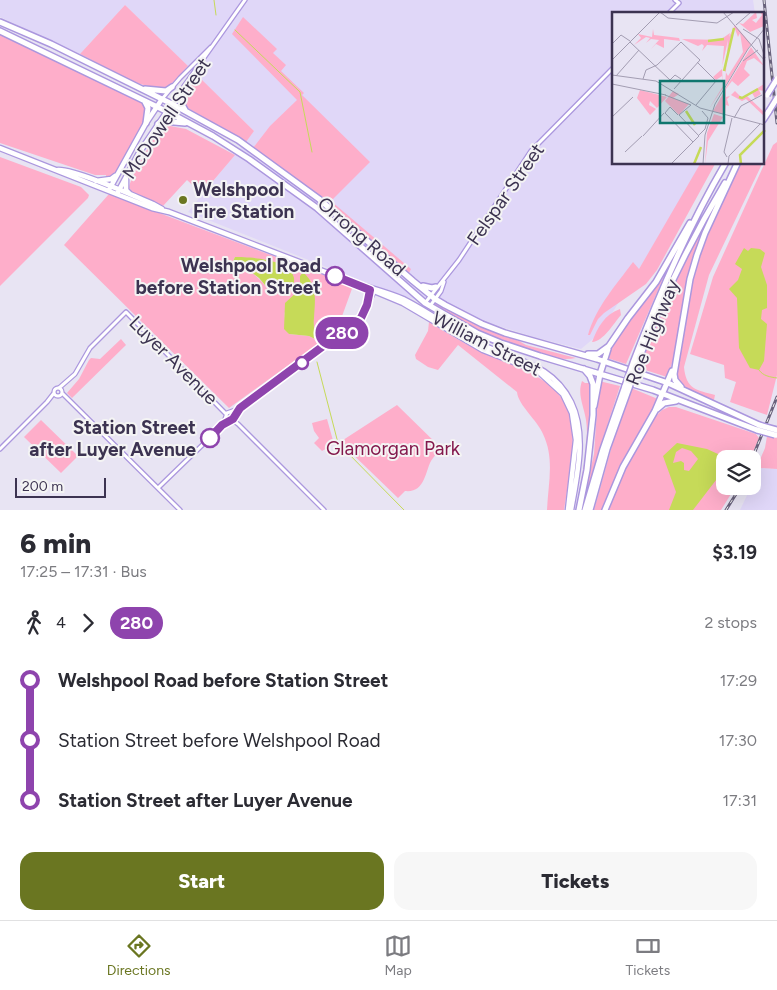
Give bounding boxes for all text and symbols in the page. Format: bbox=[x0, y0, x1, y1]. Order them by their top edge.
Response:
inset map bbox=[612, 12, 764, 165]
street label: McDowell Street bbox=[117, 53, 216, 183]
street label: Felspar Street bbox=[462, 139, 549, 250]
place label: Welshpool Fire Station bbox=[193, 178, 294, 223]
street label: Orrong Road bbox=[313, 192, 410, 281]
marker: Welshpool Fire Station bbox=[177, 194, 189, 206]
place label: Welshpool Road before Station Street bbox=[135, 254, 321, 299]
marker: Welshpool Road before Station Street bbox=[325, 266, 345, 286]
street label: Roe Highway bbox=[621, 276, 684, 389]
street label: William Street bbox=[428, 306, 545, 381]
street label: Luyer Avenue bbox=[125, 311, 223, 409]
line badge: 280 bbox=[313, 317, 371, 349]
text: 280 bbox=[325, 322, 359, 344]
unlabelled marker bbox=[295, 356, 309, 370]
place label: Station Street after Luyer Avenue bbox=[29, 416, 196, 461]
marker: Station Street after Luyer Avenue bbox=[200, 428, 220, 448]
park label: Glamorgan Park bbox=[326, 437, 461, 460]
map controls bbox=[716, 450, 761, 495]
button: layers bbox=[716, 450, 761, 495]
scale bar bbox=[15, 475, 106, 498]
text: 200 m bbox=[22, 478, 63, 495]
text: 6 min bbox=[20, 526, 91, 560]
text: $3.19 bbox=[712, 541, 757, 564]
text: 17:25 – 17:31 · Bus bbox=[20, 562, 147, 581]
icon: walk bbox=[20, 609, 48, 637]
icon: forward bbox=[74, 609, 102, 637]
text: 280 bbox=[120, 612, 153, 634]
text: 4 bbox=[56, 613, 66, 632]
text: 2 stops bbox=[704, 613, 757, 632]
text: Welshpool Road before Station Street bbox=[58, 669, 388, 692]
text: 17:29 bbox=[720, 671, 757, 690]
text: Station Street before Welshpool Road bbox=[58, 729, 381, 752]
text: 17:30 bbox=[719, 731, 757, 750]
text: Station Street after Luyer Avenue bbox=[58, 789, 353, 812]
text: 17:31 bbox=[722, 791, 757, 810]
button: Start bbox=[20, 852, 384, 910]
button: Tickets bbox=[394, 852, 757, 910]
tab: Directions bbox=[107, 932, 171, 979]
tab: Map bbox=[384, 932, 412, 979]
tab: Tickets bbox=[626, 932, 670, 979]

